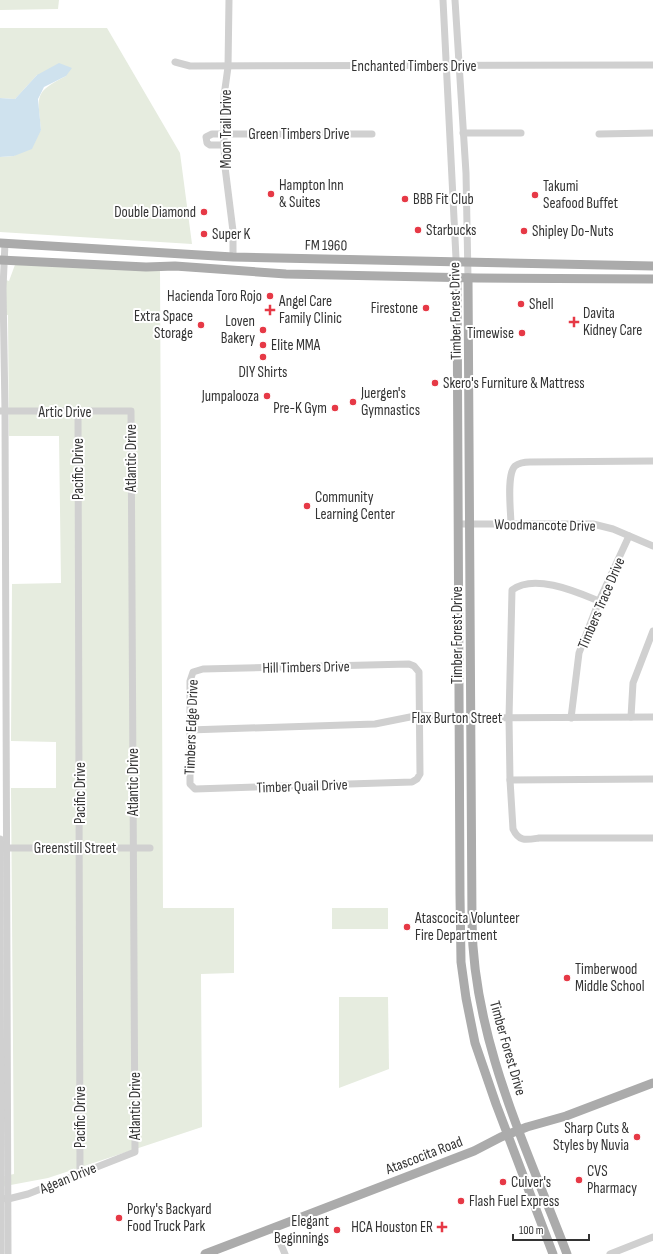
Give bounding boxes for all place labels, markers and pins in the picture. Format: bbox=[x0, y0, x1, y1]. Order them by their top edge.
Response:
place label: Hampton Inn & Suites bbox=[279, 176, 344, 212]
place label: Takumi Seafood Buffet bbox=[543, 177, 619, 213]
marker: Hampton Inn & Suites bbox=[266, 189, 276, 199]
place label: BBB Fit Club bbox=[413, 190, 474, 209]
marker: Takumi Seafood Buffet bbox=[530, 190, 540, 200]
marker: BBB Fit Club bbox=[400, 194, 410, 204]
place label: Double Diamond bbox=[114, 203, 196, 222]
marker: Double Diamond bbox=[199, 207, 209, 217]
place label: Starbucks bbox=[426, 221, 476, 240]
place label: Shipley Do-Nuts bbox=[532, 222, 614, 241]
place label: Super K bbox=[212, 225, 251, 244]
marker: Starbucks bbox=[413, 225, 423, 235]
marker: Shipley Do-Nuts bbox=[519, 226, 529, 236]
marker: Super K bbox=[199, 229, 209, 239]
place label: Hacienda Toro Rojo bbox=[167, 287, 262, 306]
marker: Hacienda Toro Rojo bbox=[265, 291, 275, 301]
place label: Angel Care Family Clinic bbox=[278, 292, 342, 328]
place label: Shell bbox=[529, 295, 553, 314]
place label: Firestone bbox=[371, 299, 418, 318]
marker: Shell bbox=[516, 299, 526, 309]
marker: Firestone bbox=[421, 303, 431, 313]
marker: Angel Care Family Clinic bbox=[264, 304, 276, 316]
place label: Davita Kidney Care bbox=[583, 304, 642, 340]
place label: Extra Space Storage bbox=[134, 307, 193, 343]
place label: Loven Bakery bbox=[221, 312, 255, 348]
marker: Davita Kidney Care bbox=[568, 316, 580, 328]
marker: Extra Space Storage bbox=[196, 320, 206, 330]
place label: Timewise bbox=[467, 324, 514, 343]
marker: Loven Bakery bbox=[258, 325, 268, 335]
marker: Timewise bbox=[517, 328, 527, 338]
place label: Elite MMA bbox=[271, 336, 321, 355]
marker: Elite MMA bbox=[258, 340, 268, 350]
marker: DIY Shirts bbox=[258, 352, 268, 362]
place label: DIY Shirts bbox=[238, 363, 288, 382]
place label: Skero's Furniture & Mattress bbox=[443, 374, 585, 393]
marker: Skero's Furniture & Mattress bbox=[430, 378, 440, 388]
place label: Juergen's Gymnastics bbox=[360, 384, 420, 420]
place label: Jumpalooza bbox=[201, 387, 259, 406]
marker: Jumpalooza bbox=[262, 391, 272, 401]
marker: Juergen's Gymnastics bbox=[348, 397, 358, 407]
place label: Pre-K Gym bbox=[273, 399, 327, 418]
marker: Pre-K Gym bbox=[330, 403, 340, 413]
place label: Community Learning Center bbox=[315, 488, 396, 524]
marker: Community Learning Center bbox=[302, 501, 312, 511]
place label: Atascocita Volunteer Fire Department bbox=[414, 909, 520, 945]
marker: Atascocita Volunteer Fire Department bbox=[402, 922, 412, 932]
place label: Timberwood Middle School bbox=[575, 960, 645, 996]
marker: Timberwood Middle School bbox=[562, 973, 572, 983]
place label: Sharp Cuts & Styles by Nuvia bbox=[553, 1119, 629, 1155]
marker: Sharp Cuts & Styles by Nuvia bbox=[632, 1132, 642, 1142]
place label: CVS Pharmacy bbox=[587, 1162, 637, 1198]
place label: Culver's bbox=[511, 1173, 551, 1192]
marker: CVS Pharmacy bbox=[574, 1175, 584, 1185]
marker: Culver's bbox=[498, 1177, 508, 1187]
place label: Flash Fuel Express bbox=[469, 1192, 559, 1211]
marker: Flash Fuel Express bbox=[456, 1196, 466, 1206]
place label: Porky's Backyard Food Truck Park bbox=[127, 1200, 211, 1236]
place label: Elegant Beginnings bbox=[274, 1212, 329, 1248]
marker: Porky's Backyard Food Truck Park bbox=[114, 1213, 124, 1223]
place label: HCA Houston ER bbox=[351, 1218, 433, 1237]
marker: HCA Houston ER bbox=[436, 1221, 448, 1233]
marker: Elegant Beginnings bbox=[332, 1225, 342, 1235]

